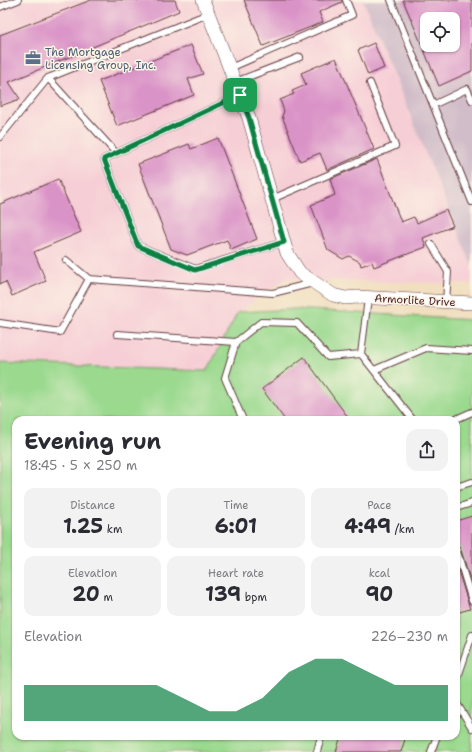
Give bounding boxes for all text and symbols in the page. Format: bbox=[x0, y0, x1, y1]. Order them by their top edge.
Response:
map controls bbox=[420, 12, 460, 52]
button: locate bbox=[420, 12, 460, 52]
place label: The Mortgage Licensing Group, Inc. bbox=[45, 45, 156, 73]
office icon: The Mortgage Licensing Group, Inc. bbox=[24, 49, 42, 67]
pin bbox=[223, 78, 257, 112]
icon: arrive bbox=[229, 84, 251, 106]
street label: Armorlite Drive bbox=[374, 291, 456, 310]
text: Evening run bbox=[24, 427, 161, 456]
button: share bbox=[406, 429, 448, 471]
text: 18:45 · 5 × 250 m bbox=[24, 457, 137, 474]
text: Distance bbox=[70, 498, 115, 513]
text: Time bbox=[223, 498, 249, 513]
text: Pace bbox=[367, 498, 391, 513]
text: 1.25 bbox=[63, 513, 103, 539]
text: 6:01 bbox=[215, 513, 257, 539]
text: 4:49 bbox=[344, 513, 391, 539]
text: km bbox=[103, 522, 122, 537]
text: /km bbox=[391, 522, 414, 537]
text: Elevation bbox=[68, 566, 117, 581]
text: Heart rate bbox=[208, 566, 264, 581]
text: kcal bbox=[369, 566, 390, 581]
text: 20 bbox=[72, 581, 100, 607]
text: 139 bbox=[205, 581, 241, 607]
text: 90 bbox=[365, 581, 393, 607]
text: m bbox=[100, 590, 113, 605]
text: bpm bbox=[241, 590, 267, 605]
text: Elevation bbox=[24, 628, 82, 645]
text: 226–230 m bbox=[371, 628, 448, 645]

